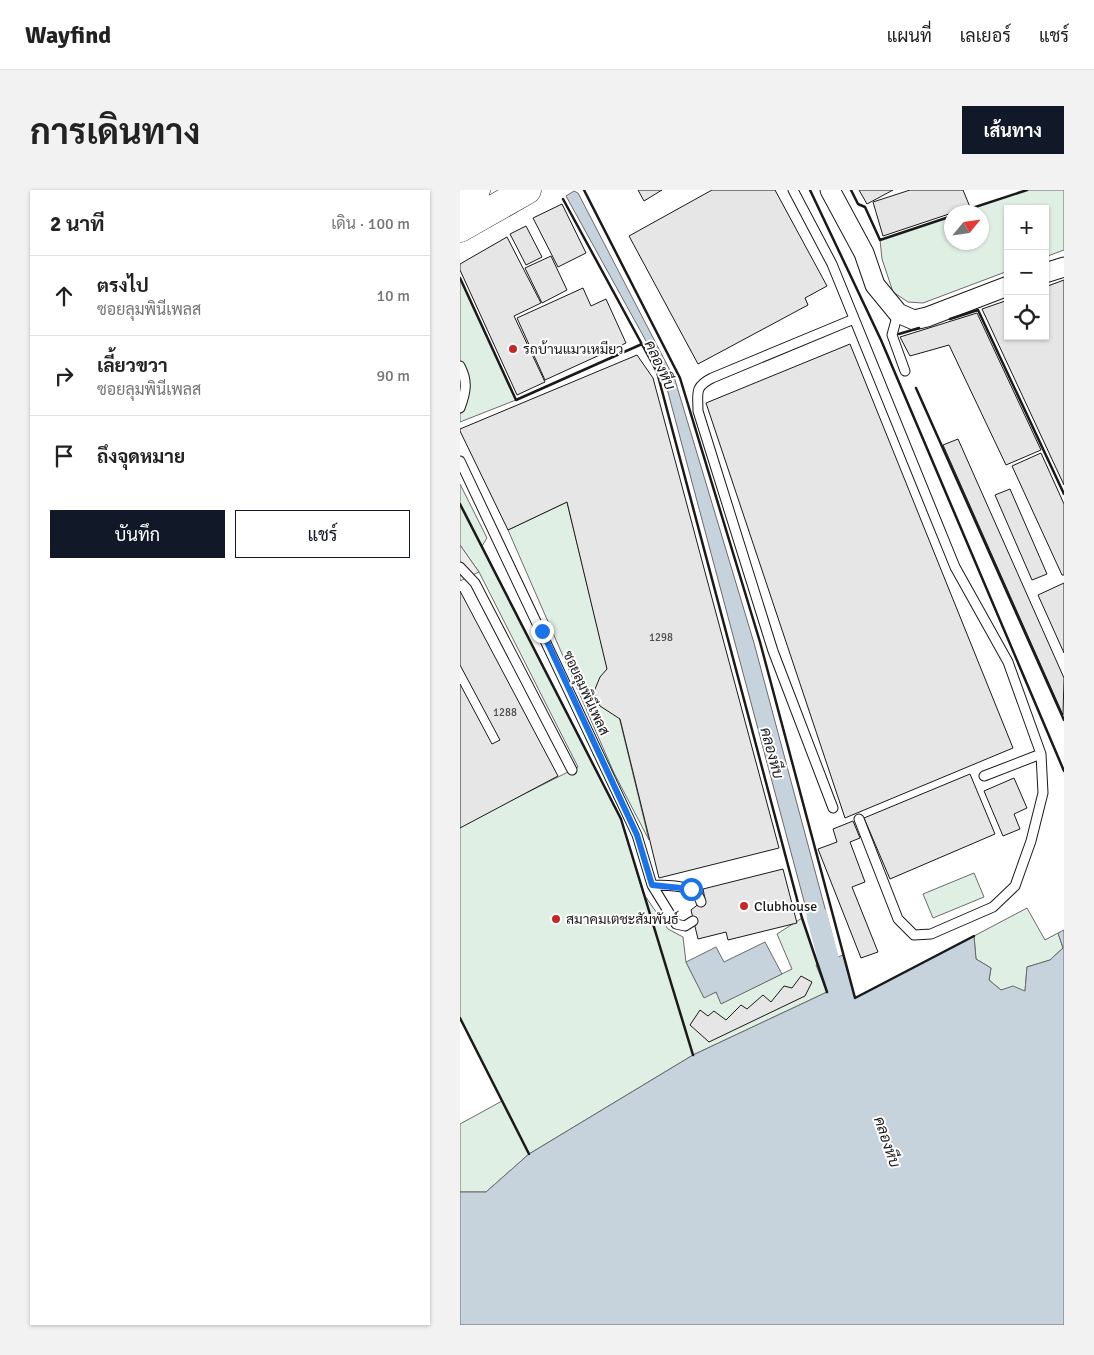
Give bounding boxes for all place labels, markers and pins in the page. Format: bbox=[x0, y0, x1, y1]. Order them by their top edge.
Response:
place label: รถบ้านแมวเหมียว bbox=[523, 340, 624, 358]
marker: รถบ้านแมวเหมียว bbox=[507, 343, 519, 355]
place label: Clubhouse bbox=[754, 898, 817, 915]
marker: Clubhouse bbox=[738, 900, 750, 912]
place label: สมาคมเตชะสัมพันธ์ bbox=[566, 910, 679, 928]
marker: สมาคมเตชะสัมพันธ์ bbox=[550, 913, 562, 925]

